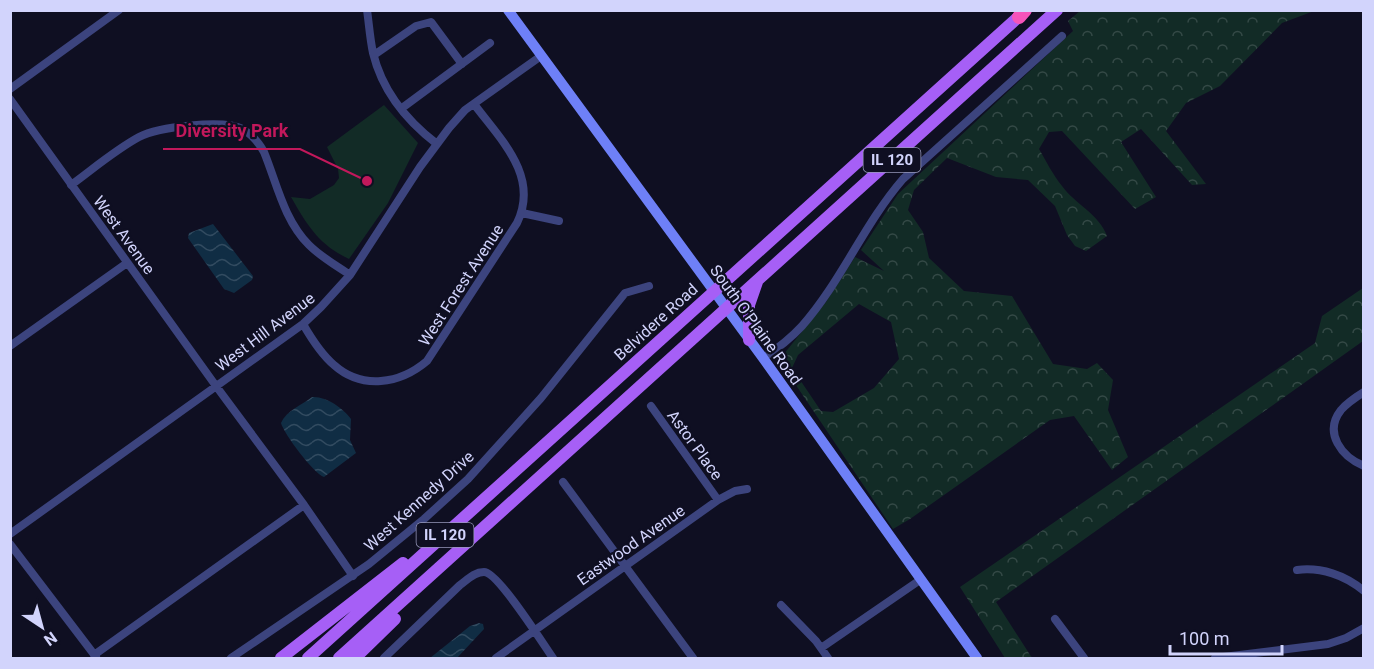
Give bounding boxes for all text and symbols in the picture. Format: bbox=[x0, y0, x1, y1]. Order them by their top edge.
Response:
callout: Diversity Park bbox=[163, 113, 300, 149]
text: Diversity Park bbox=[176, 120, 289, 141]
road number: IL 120 bbox=[864, 148, 920, 172]
street label: West Avenue bbox=[89, 192, 159, 278]
street label: West Forest Avenue bbox=[415, 221, 507, 349]
street label: South O'Plaine Road bbox=[706, 261, 806, 389]
street label: Belvidere Road bbox=[610, 279, 702, 365]
street label: West Hill Avenue bbox=[212, 289, 318, 375]
street label: Astor Place bbox=[663, 406, 727, 484]
street label: West Kennedy Drive bbox=[360, 447, 478, 555]
street label: Eastwood Avenue bbox=[574, 501, 688, 589]
road number: IL 120 bbox=[416, 523, 474, 547]
north arrow bbox=[12, 597, 72, 657]
scale bar bbox=[1170, 618, 1282, 656]
text: N bbox=[40, 628, 61, 650]
text: 100 m bbox=[1179, 628, 1230, 649]

